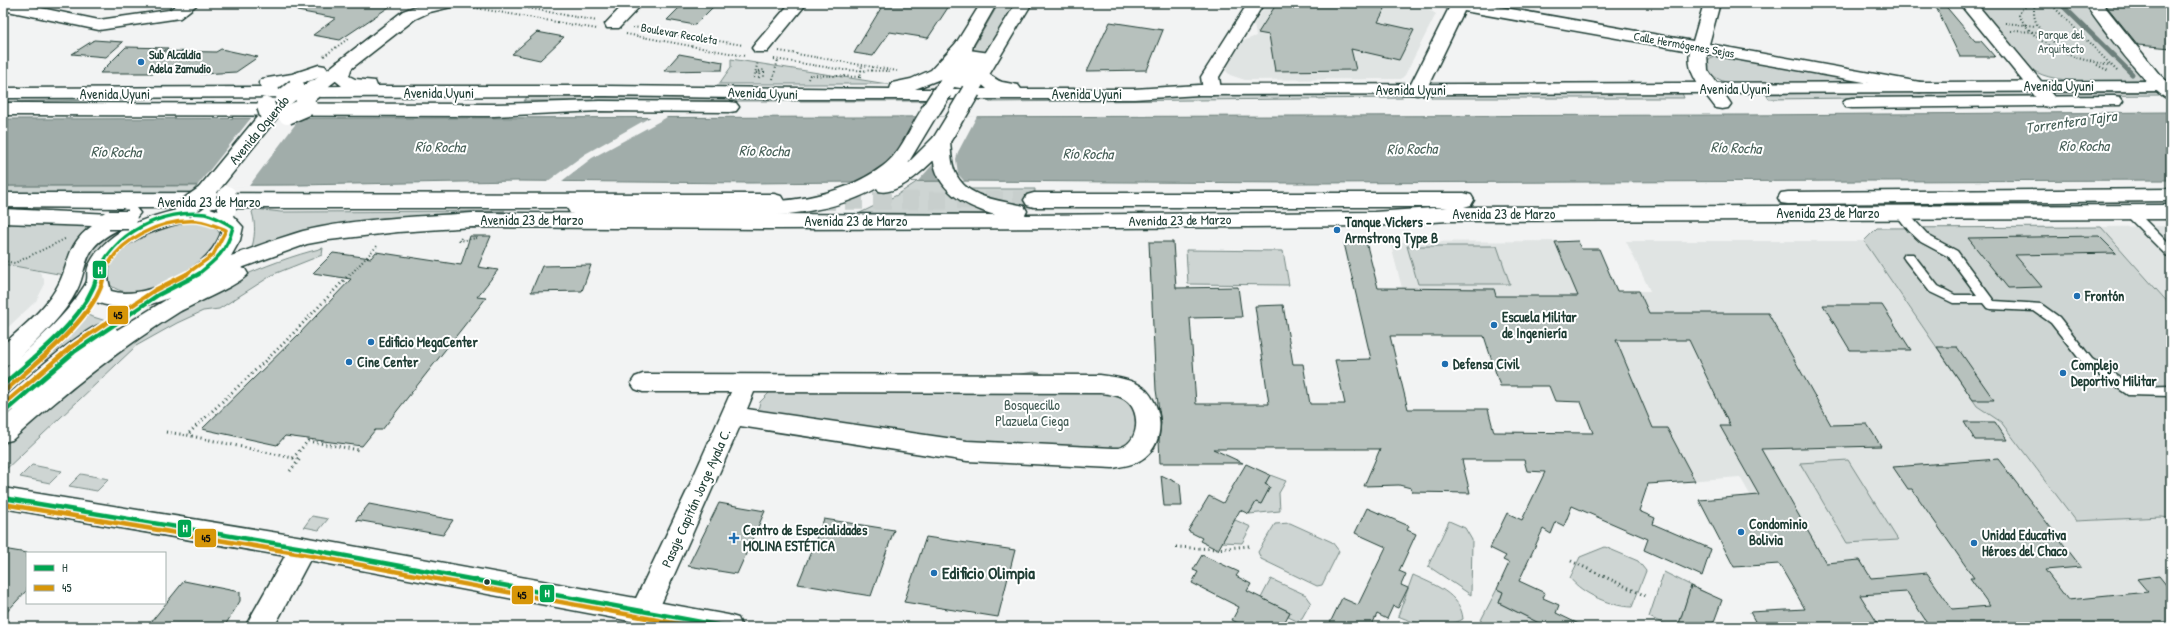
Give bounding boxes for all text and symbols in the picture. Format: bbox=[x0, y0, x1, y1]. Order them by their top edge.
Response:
street label: Boulevar Recoleta bbox=[640, 18, 719, 49]
park label: Parque del Arquitecto bbox=[2038, 26, 2085, 57]
street label: Calle Hermógenes Sejas bbox=[1632, 27, 1736, 62]
place label: Sub Alcaldía Adela Zamudio bbox=[149, 46, 211, 77]
marker: Sub Alcaldía Adela Zamudio bbox=[136, 57, 146, 67]
street label: Avenida Uyuni bbox=[2024, 76, 2094, 96]
street label: Avenida Uyuni bbox=[1700, 79, 1770, 99]
street label: Avenida Uyuni bbox=[1376, 80, 1446, 100]
street label: Avenida Uyuni bbox=[728, 82, 798, 104]
street label: Avenida Uyuni bbox=[404, 83, 474, 103]
street label: Avenida Uyuni bbox=[80, 84, 150, 104]
street label: Avenida Uyuni bbox=[1052, 84, 1122, 104]
street label: Avenida Oquendo bbox=[224, 91, 294, 169]
water label: Torrentera Tajra bbox=[2024, 104, 2120, 138]
water label: Río Rocha bbox=[2059, 135, 2111, 156]
water label: Río Rocha bbox=[415, 136, 468, 157]
water label: Río Rocha bbox=[1710, 136, 1764, 159]
water label: Río Rocha bbox=[1387, 138, 1440, 159]
water label: Río Rocha bbox=[739, 140, 792, 161]
water label: Río Rocha bbox=[91, 141, 144, 162]
water label: Río Rocha bbox=[1063, 143, 1116, 164]
street label: Avenida 23 de Marzo bbox=[158, 192, 261, 211]
street label: Avenida 23 de Marzo bbox=[1777, 203, 1880, 222]
street label: Avenida 23 de Marzo bbox=[1453, 204, 1556, 223]
street label: Avenida 23 de Marzo bbox=[1128, 209, 1232, 230]
street label: Avenida 23 de Marzo bbox=[481, 210, 584, 229]
street label: Avenida 23 de Marzo bbox=[805, 211, 908, 230]
place label: Tanque Vickers - Armstrong Type B bbox=[1344, 212, 1438, 249]
marker: Tanque Vickers - Armstrong Type B bbox=[1332, 225, 1342, 235]
line badge: H bbox=[92, 260, 107, 279]
text: H bbox=[97, 263, 103, 277]
place label: Frontón bbox=[2084, 286, 2124, 305]
marker: Frontón bbox=[2072, 291, 2082, 301]
line badge: 45 bbox=[107, 305, 129, 325]
place label: Escuela Militar de Ingeniería bbox=[1502, 307, 1577, 344]
text: 45 bbox=[114, 308, 123, 322]
marker: Escuela Militar de Ingeniería bbox=[1489, 320, 1499, 330]
place label: Edificio MegaCenter bbox=[379, 332, 478, 353]
marker: Edificio MegaCenter bbox=[366, 337, 376, 347]
place label: Cine Center bbox=[357, 352, 419, 371]
place label: Defensa Civil bbox=[1453, 354, 1520, 373]
place label: Complejo Deportivo Militar bbox=[2071, 355, 2157, 392]
marker: Cine Center bbox=[344, 357, 354, 367]
marker: Defensa Civil bbox=[1440, 359, 1450, 369]
marker: Complejo Deportivo Militar bbox=[2058, 368, 2068, 378]
park label: Bosquecillo Plazuela Ciega bbox=[995, 395, 1069, 431]
street label: Pasaje Capitán Jorge Ayala C. bbox=[656, 425, 736, 571]
place label: Condominio Bolivia bbox=[1749, 514, 1808, 549]
line badge: H bbox=[177, 519, 192, 538]
place label: Centro de Especialidades MOLINA ESTÉTICA bbox=[743, 520, 868, 555]
text: H bbox=[182, 521, 188, 535]
place label: Unidad Educativa Héroes del Chaco bbox=[1982, 525, 2068, 560]
marker: Condominio Bolivia bbox=[1736, 527, 1746, 537]
line badge: 45 bbox=[194, 528, 217, 548]
text: 45 bbox=[202, 531, 211, 545]
marker: Centro de Especialidades MOLINA ESTÉTICA bbox=[728, 532, 740, 544]
marker: Unidad Educativa Héroes del Chaco bbox=[1969, 538, 1979, 548]
legend bbox=[26, 552, 166, 604]
text: H bbox=[62, 559, 68, 576]
place label: Edificio Olimpia bbox=[942, 561, 1035, 585]
marker: Edificio Olimpia bbox=[929, 568, 939, 578]
unlabelled marker bbox=[482, 577, 492, 587]
text: 45 bbox=[62, 579, 72, 596]
line badge: H bbox=[539, 584, 555, 603]
line badge: 45 bbox=[511, 585, 534, 605]
text: H bbox=[544, 586, 550, 600]
text: 45 bbox=[518, 588, 527, 602]

